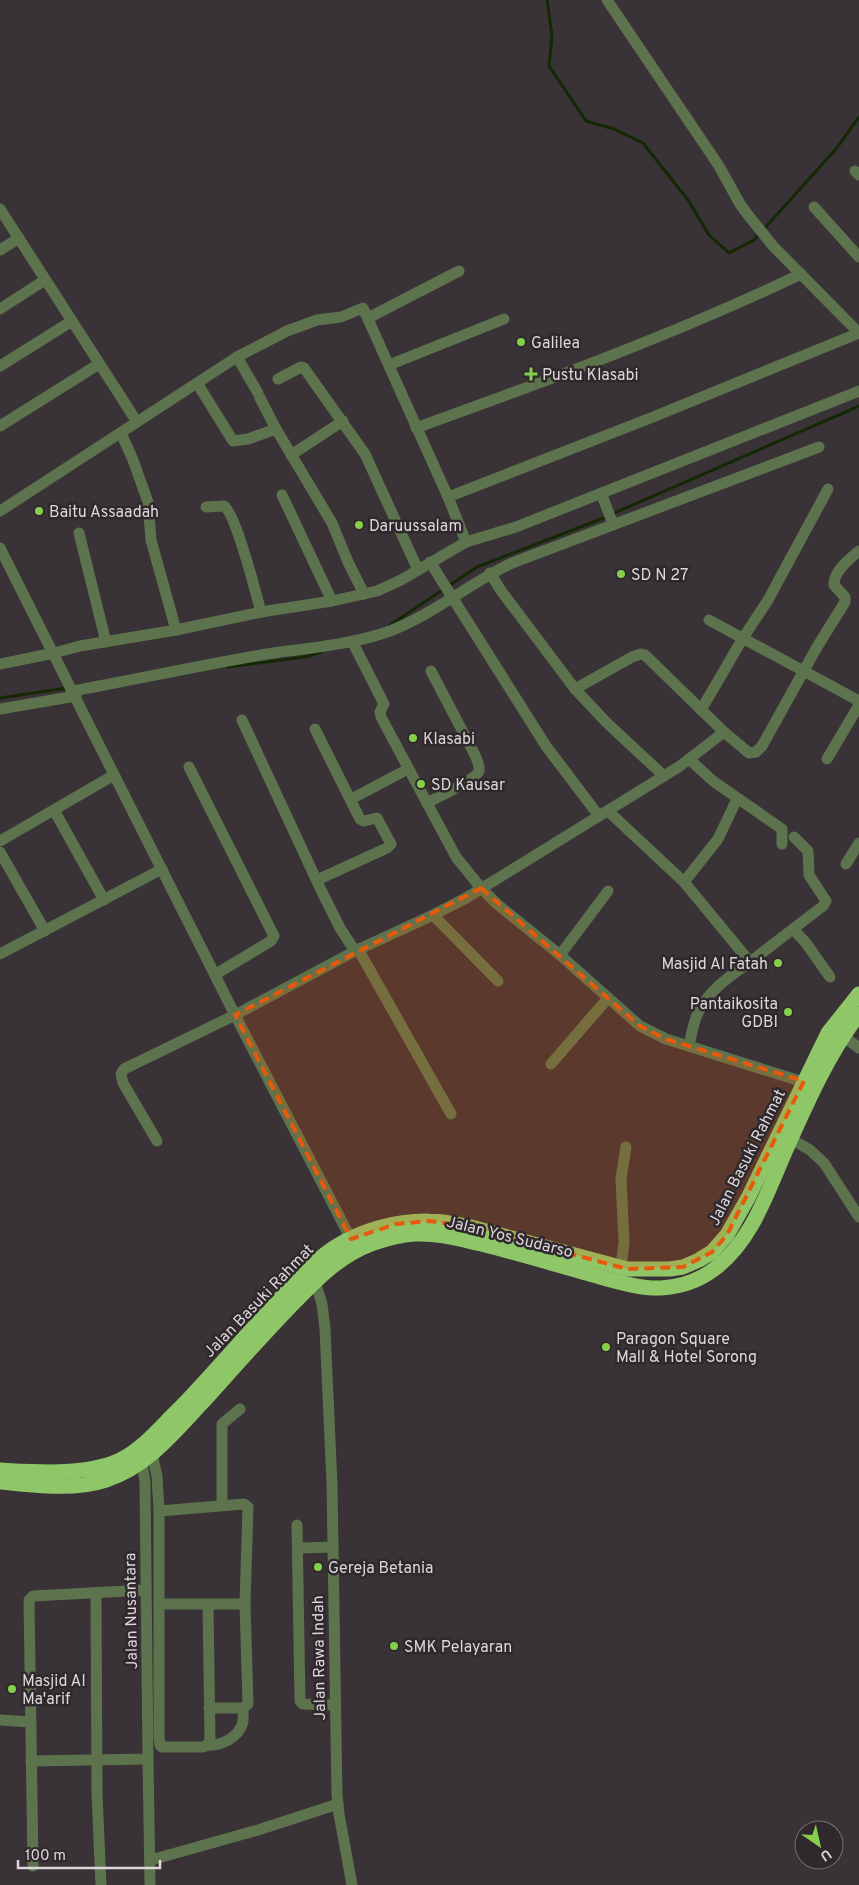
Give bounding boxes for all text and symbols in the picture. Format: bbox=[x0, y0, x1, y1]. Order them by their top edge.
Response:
place label: Galilea bbox=[531, 334, 580, 354]
marker: Galilea bbox=[515, 336, 527, 348]
place label: Pustu Klasabi bbox=[542, 366, 639, 386]
marker: Pustu Klasabi bbox=[524, 367, 538, 381]
place label: Baitu Assaadah bbox=[49, 503, 159, 523]
marker: Baitu Assaadah bbox=[33, 505, 45, 517]
place label: Daruussalam bbox=[369, 517, 462, 537]
marker: Daruussalam bbox=[353, 519, 365, 531]
place label: SD N 27 bbox=[631, 566, 688, 586]
marker: SD N 27 bbox=[615, 568, 627, 580]
place label: Klasabi bbox=[423, 730, 475, 750]
marker: Klasabi bbox=[407, 732, 419, 744]
place label: SD Kausar bbox=[431, 776, 505, 796]
marker: SD Kausar bbox=[415, 778, 427, 790]
place label: Masjid Al Fatah bbox=[661, 955, 768, 975]
marker: Masjid Al Fatah bbox=[772, 957, 784, 969]
place label: Pantaikosita GDBI bbox=[690, 995, 778, 1033]
marker: Pantaikosita GDBI bbox=[782, 1006, 794, 1018]
street label: Jalan Basuki Rahmat bbox=[705, 1086, 791, 1229]
street label: Jalan Yos Sudarso bbox=[444, 1213, 575, 1263]
street label: Jalan Basuki Rahmat bbox=[200, 1240, 319, 1362]
place label: Paragon Square Mall & Hotel Sorong bbox=[616, 1330, 757, 1368]
marker: Paragon Square Mall & Hotel Sorong bbox=[600, 1341, 612, 1353]
street label: Jalan Nusantara bbox=[121, 1552, 143, 1669]
place label: Gereja Betania bbox=[328, 1559, 434, 1579]
marker: Gereja Betania bbox=[312, 1561, 324, 1573]
street label: Jalan Rawa Indah bbox=[309, 1595, 331, 1721]
place label: SMK Pelayaran bbox=[404, 1638, 512, 1658]
marker: SMK Pelayaran bbox=[388, 1640, 400, 1652]
place label: Masjid Al Ma'arif bbox=[22, 1672, 86, 1710]
marker: Masjid Al Ma'arif bbox=[6, 1683, 18, 1695]
north arrow bbox=[794, 1820, 844, 1870]
scale bar bbox=[18, 1838, 160, 1870]
text: U bbox=[817, 1845, 834, 1864]
text: 100 m bbox=[25, 1847, 66, 1866]

